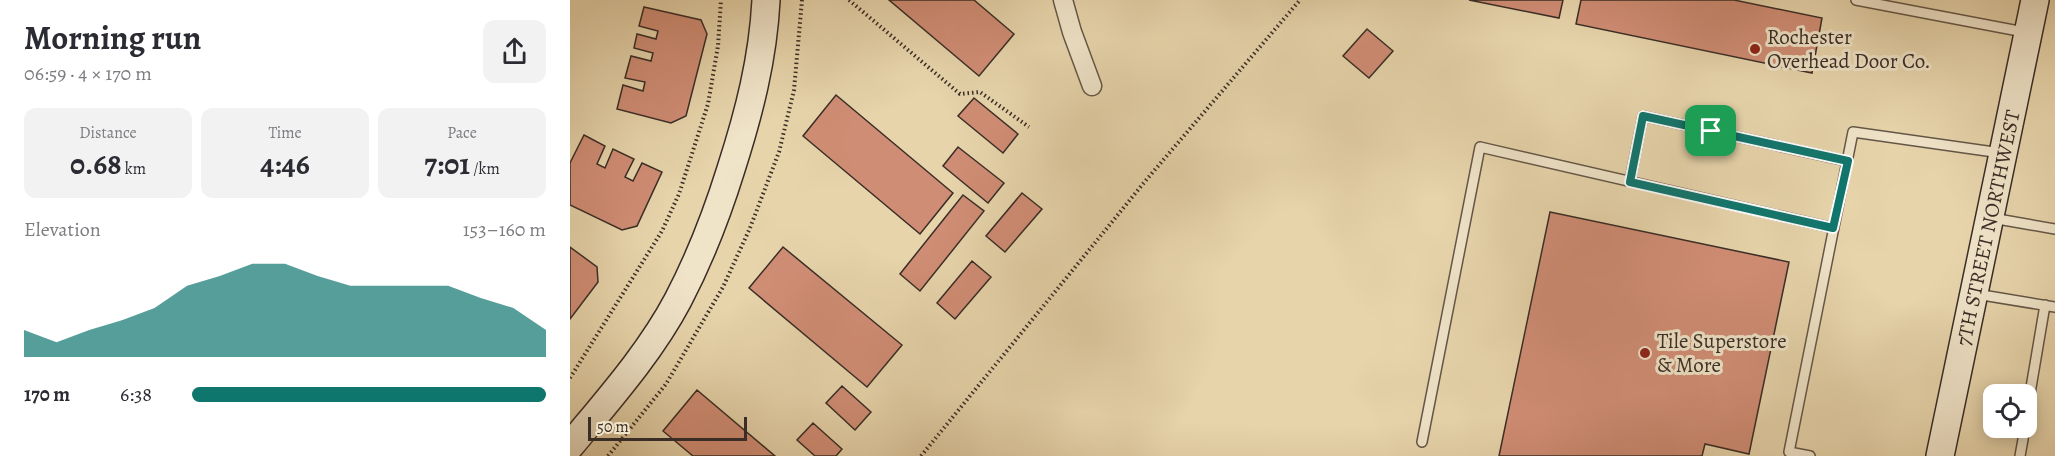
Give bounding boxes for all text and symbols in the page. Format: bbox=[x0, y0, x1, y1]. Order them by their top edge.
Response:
text: Morning run bbox=[24, 15, 201, 60]
button: share bbox=[483, 20, 546, 83]
place label: Rochester Overhead Door Co. bbox=[1767, 23, 1931, 75]
marker: Rochester Overhead Door Co. bbox=[1748, 42, 1762, 56]
text: 06:59 · 4 × 170 m bbox=[24, 60, 152, 87]
pin bbox=[1685, 105, 1736, 156]
street label: 7TH STREET NORTHWEST bbox=[1949, 107, 2027, 349]
icon: arrive bbox=[1694, 114, 1727, 147]
text: Distance bbox=[79, 122, 137, 144]
text: Time bbox=[268, 122, 302, 144]
text: Pace bbox=[447, 122, 477, 144]
text: 0.68 bbox=[70, 144, 122, 184]
text: 4:46 bbox=[260, 144, 310, 184]
text: 7:01 bbox=[424, 144, 470, 184]
text: km bbox=[122, 158, 146, 180]
text: /km bbox=[470, 158, 500, 180]
text: Elevation bbox=[24, 216, 101, 243]
text: 153–160 m bbox=[463, 216, 546, 243]
place label: Tile Superstore & More bbox=[1657, 327, 1787, 379]
marker: Tile Superstore & More bbox=[1638, 346, 1652, 360]
text: 170 m bbox=[24, 381, 70, 408]
text: 6:38 bbox=[120, 381, 152, 408]
map controls bbox=[1983, 384, 2037, 438]
button: locate bbox=[1983, 384, 2037, 438]
scale bar bbox=[588, 414, 747, 442]
text: 50 m bbox=[597, 416, 629, 438]

